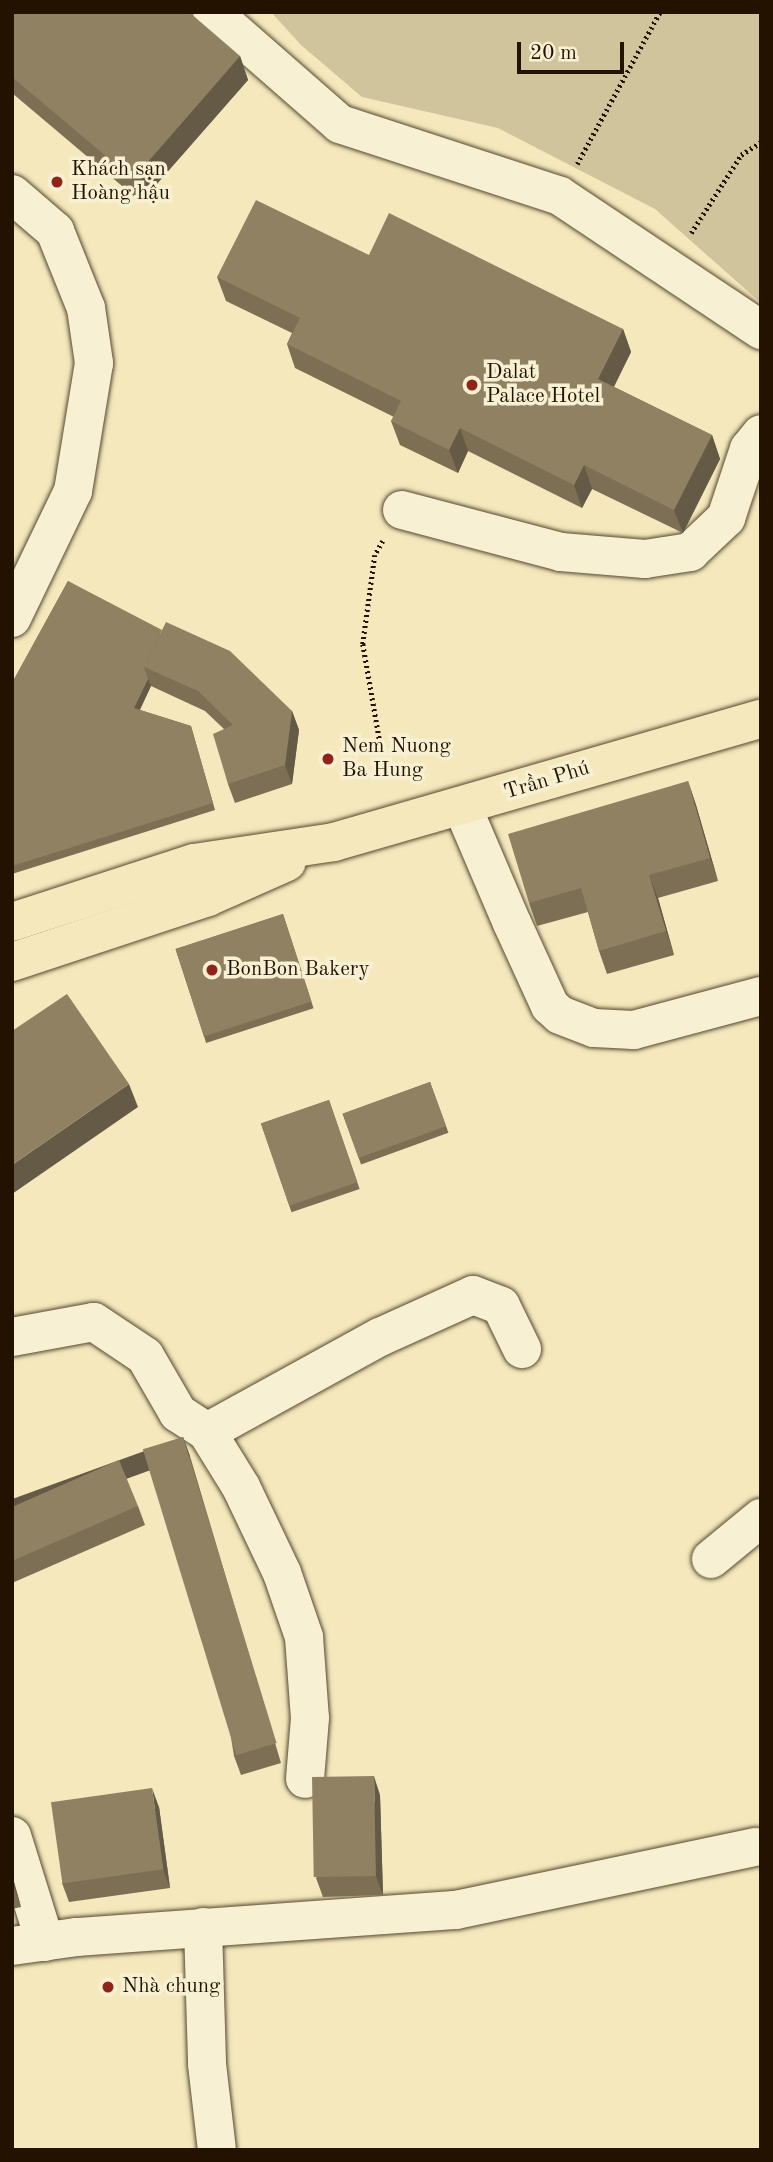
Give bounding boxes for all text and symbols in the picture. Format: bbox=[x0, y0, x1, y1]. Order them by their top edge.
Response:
scale bar bbox=[521, 28, 628, 72]
text: 20 m bbox=[530, 43, 577, 64]
place label: Khách sạn Hoàng hậu bbox=[71, 157, 170, 207]
marker: Khách sạn Hoàng hậu bbox=[49, 174, 65, 190]
place label: Dalat Palace Hotel bbox=[486, 360, 600, 410]
marker: Dalat Palace Hotel bbox=[464, 377, 480, 393]
place label: Nem Nuong Ba Hung bbox=[342, 734, 451, 784]
marker: Nem Nuong Ba Hung bbox=[320, 751, 336, 767]
street label: Trần Phú bbox=[501, 756, 593, 806]
place label: BonBon Bakery bbox=[226, 957, 370, 983]
marker: BonBon Bakery bbox=[204, 962, 220, 978]
place label: Nhà chung bbox=[122, 1974, 220, 2000]
marker: Nhà chung bbox=[100, 1979, 116, 1995]

